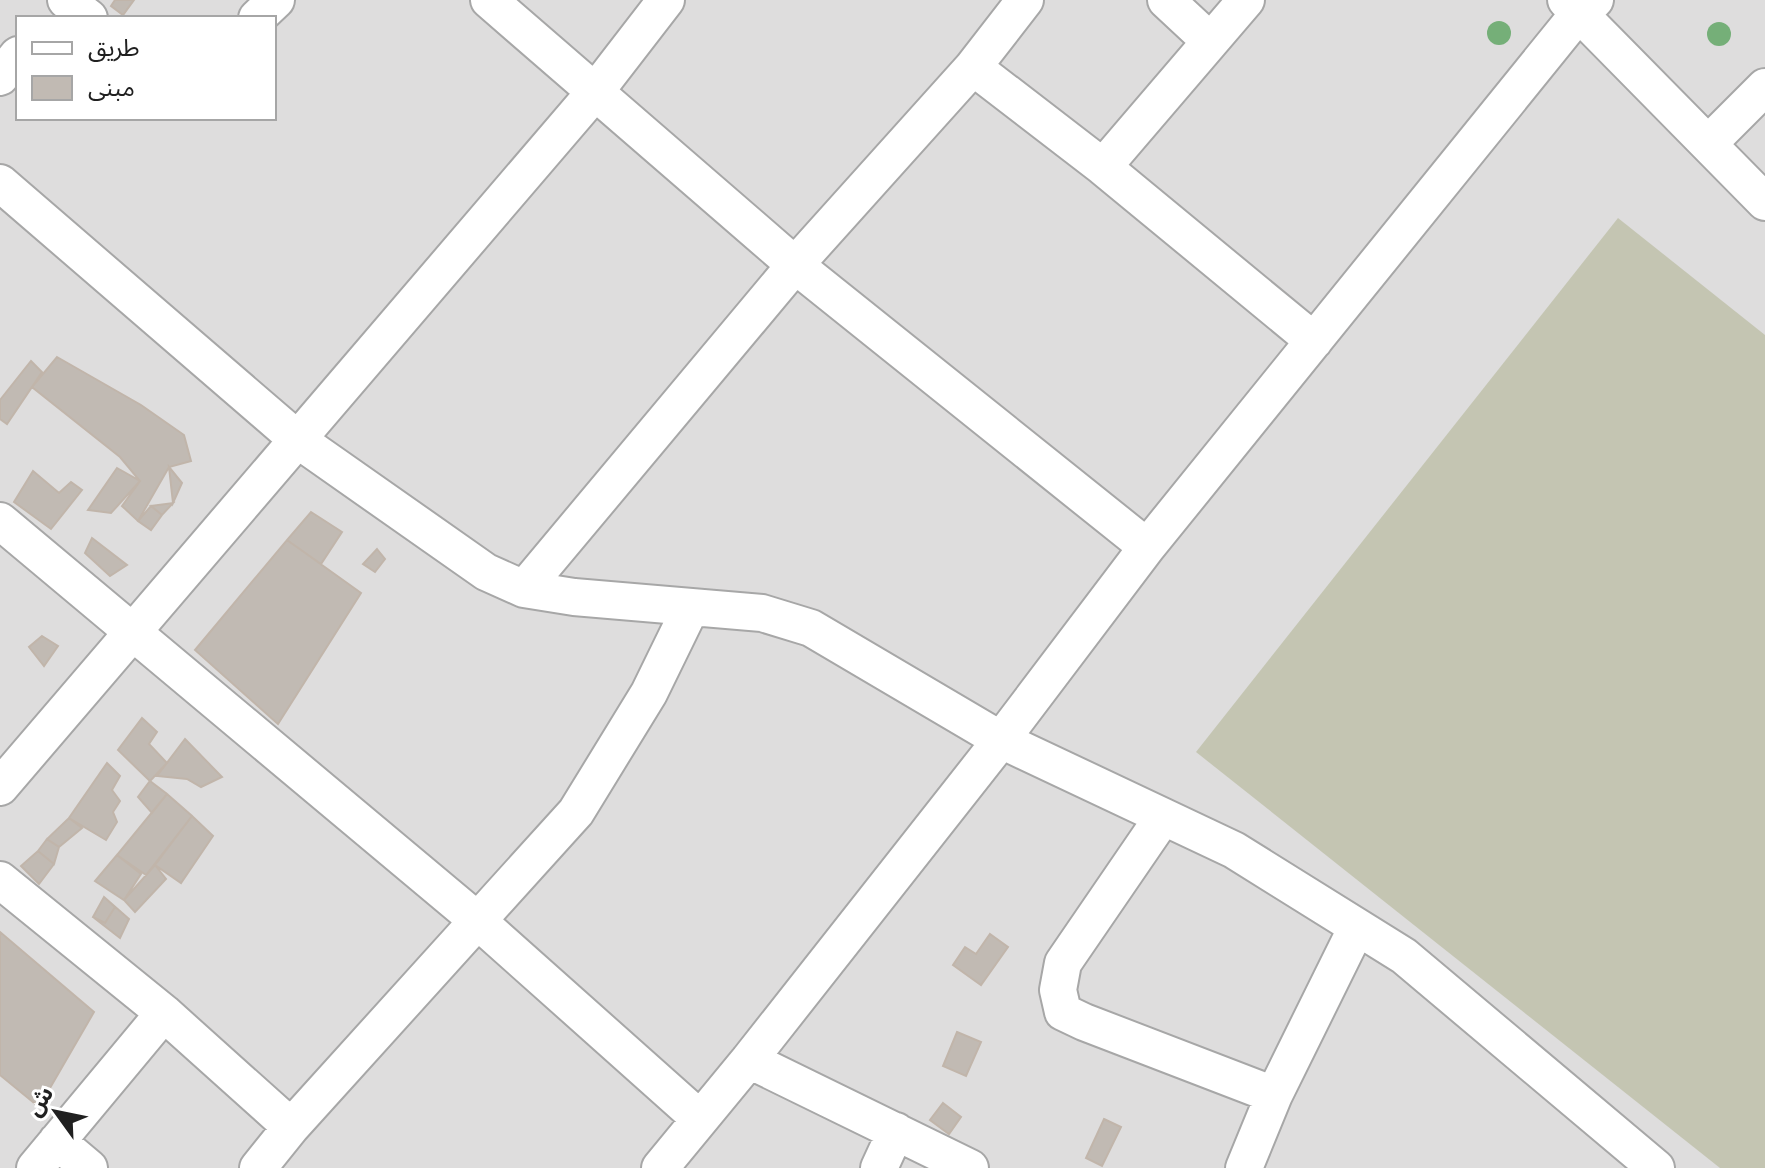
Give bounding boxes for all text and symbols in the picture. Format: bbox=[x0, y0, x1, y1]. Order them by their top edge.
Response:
legend bbox=[16, 16, 276, 120]
text: طريق bbox=[88, 34, 140, 63]
text: مبنى bbox=[88, 74, 135, 102]
north arrow bbox=[16, 1072, 96, 1152]
text: ش bbox=[21, 1082, 59, 1121]

